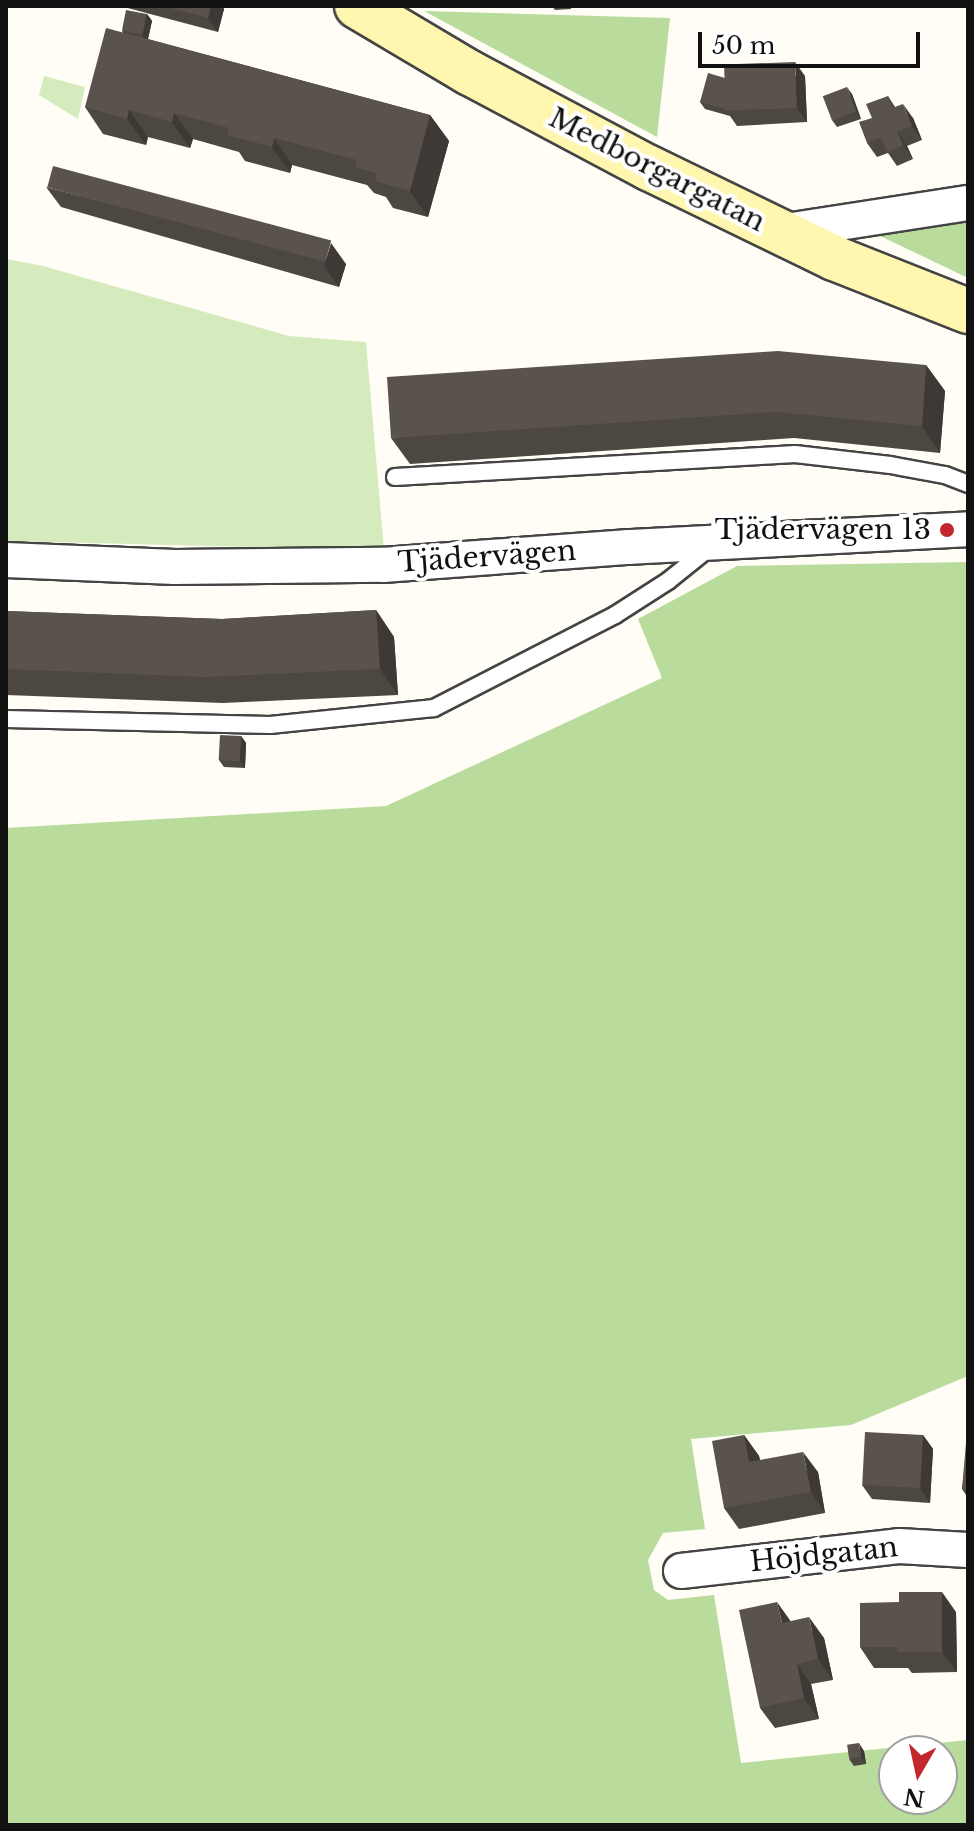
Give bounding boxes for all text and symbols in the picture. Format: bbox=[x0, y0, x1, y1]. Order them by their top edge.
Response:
scale bar bbox=[702, 16, 924, 66]
text: 50 m bbox=[712, 31, 775, 60]
street label: Medborgargatan bbox=[543, 101, 771, 239]
place label: Tjädervägen 13 bbox=[715, 513, 931, 547]
marker: Tjädervägen 13 bbox=[938, 521, 956, 539]
street label: Tjädervägen bbox=[397, 534, 577, 580]
street label: Höjdgatan bbox=[748, 1531, 900, 1579]
north arrow bbox=[878, 1735, 958, 1815]
text: N bbox=[902, 1782, 927, 1812]

